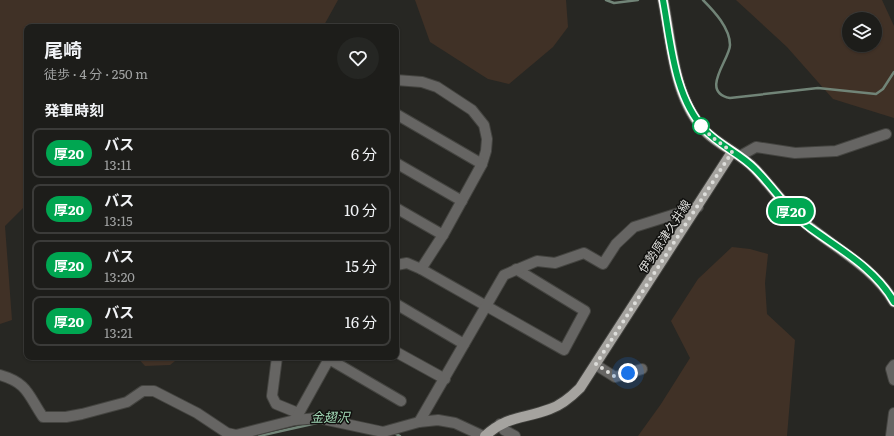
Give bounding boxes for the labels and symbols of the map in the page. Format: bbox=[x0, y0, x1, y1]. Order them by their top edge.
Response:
unlabelled marker bbox=[692, 117, 710, 135]
street label: 伊勢原津久井線 bbox=[634, 196, 694, 276]
line badge: 厚20 bbox=[768, 198, 814, 224]
your location bbox=[618, 363, 638, 383]
water label: 金翅沢 bbox=[310, 407, 351, 426]

